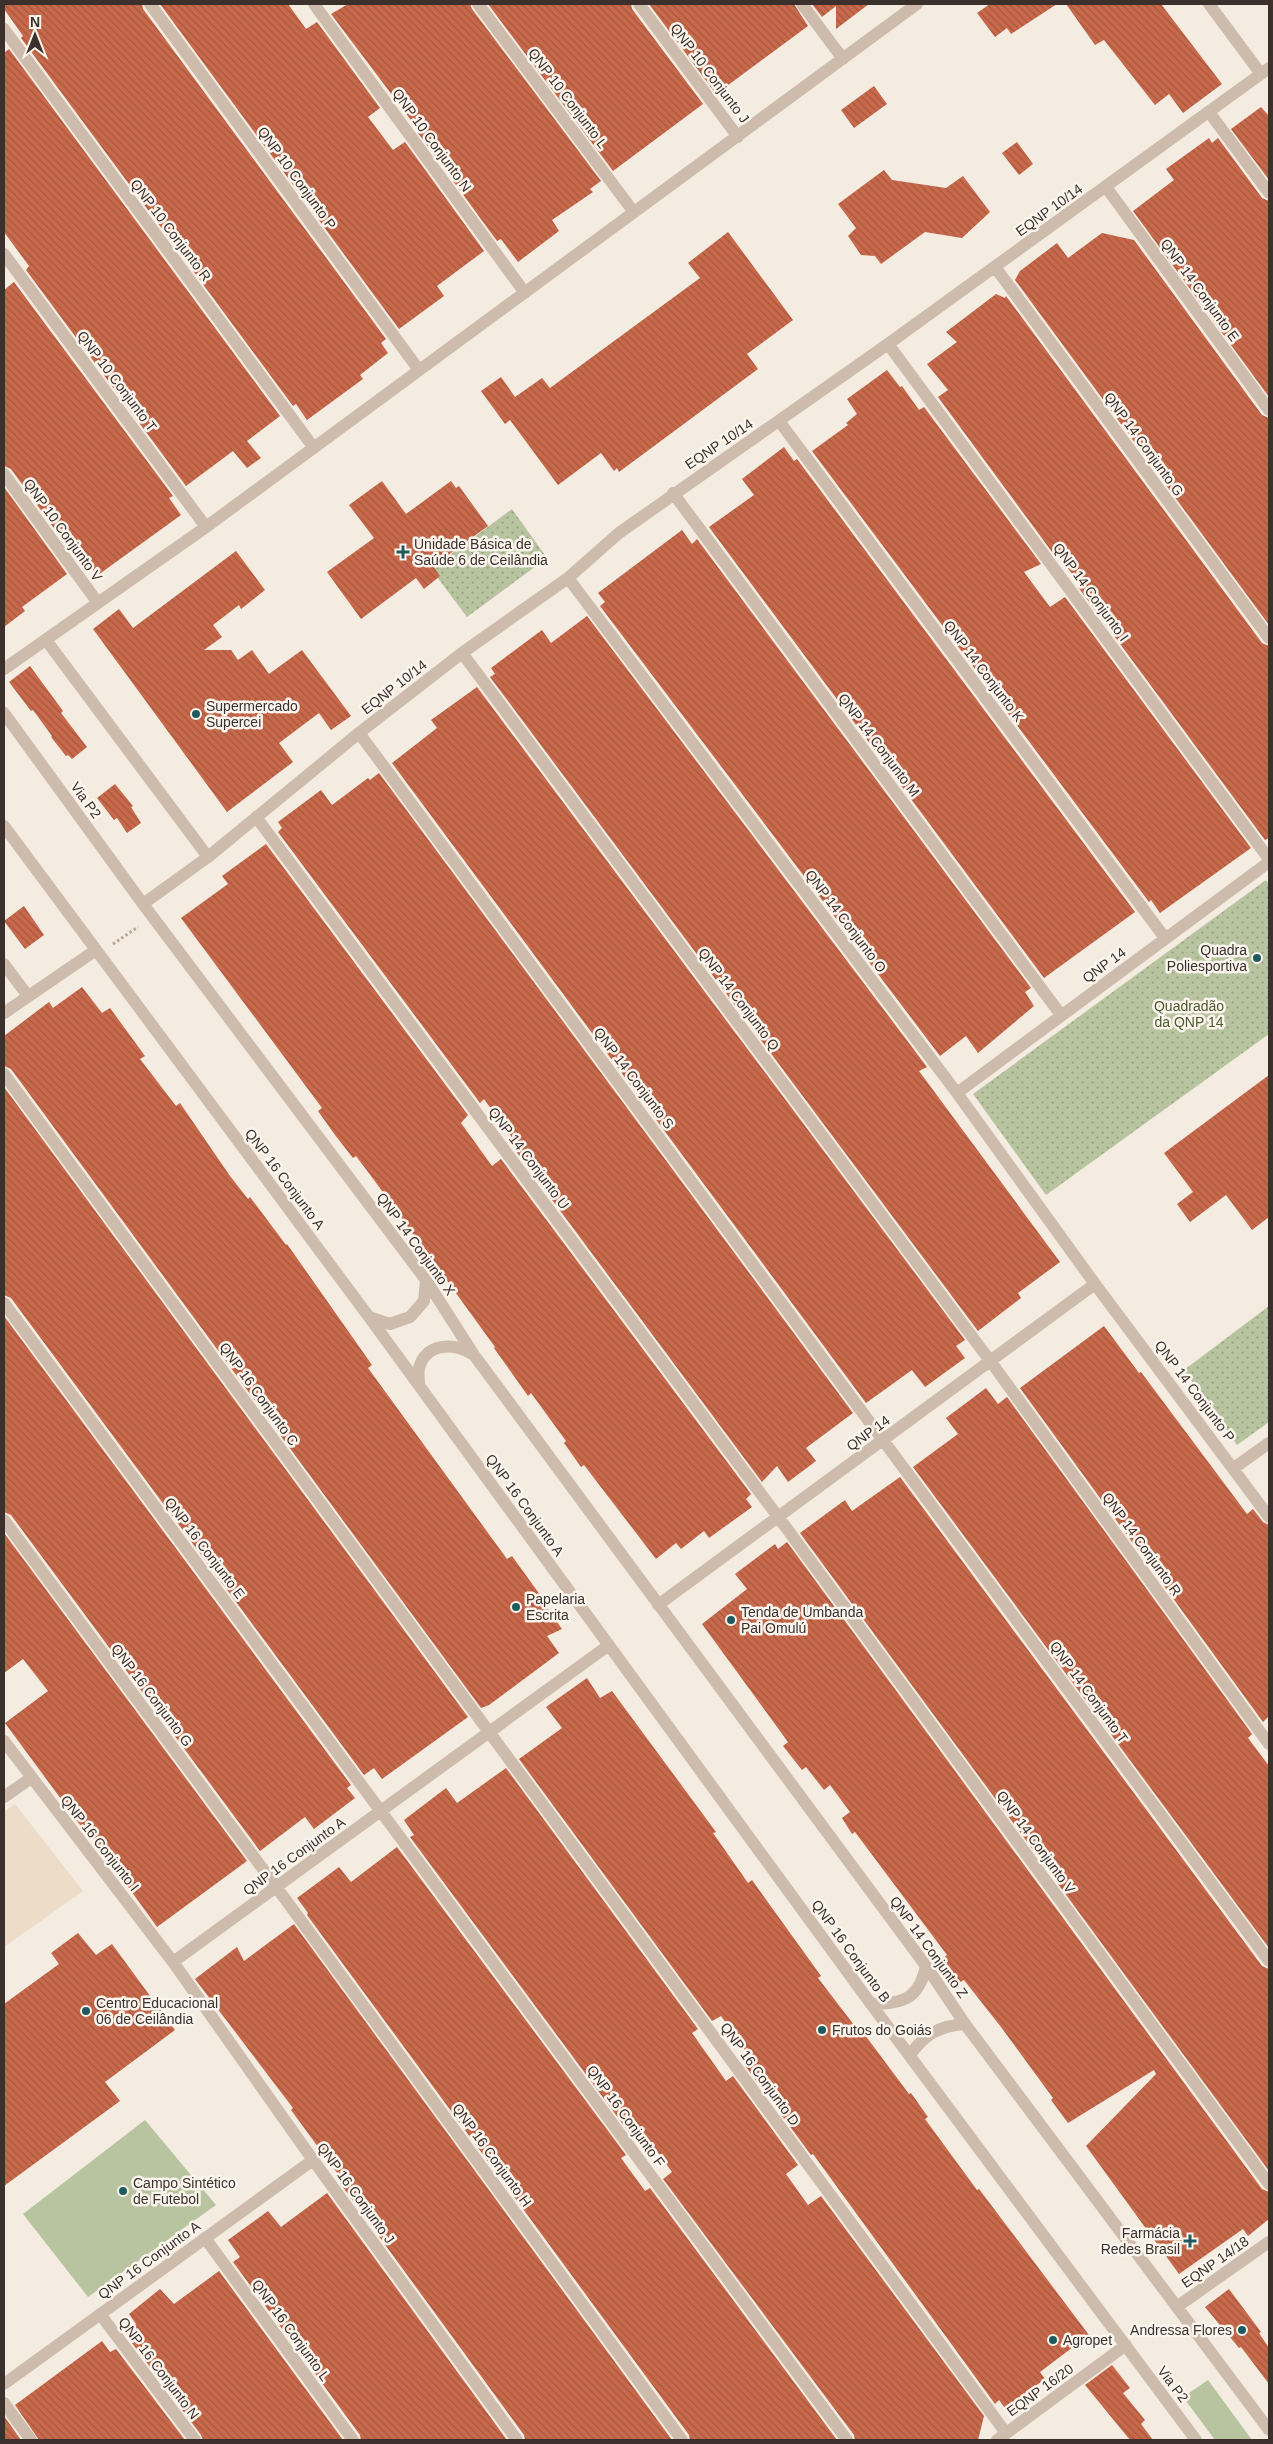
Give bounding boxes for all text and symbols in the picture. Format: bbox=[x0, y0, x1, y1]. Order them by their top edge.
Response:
north arrow bbox=[10, 10, 60, 60]
text: N bbox=[30, 14, 40, 30]
street label: QNP 10 Conjunto J bbox=[667, 20, 753, 126]
street label: QNP 10 Conjunto L bbox=[525, 45, 611, 151]
street label: QNP 10 Conjunto N bbox=[389, 85, 475, 195]
street label: QNP 10 Conjunto P bbox=[254, 124, 340, 232]
street label: QNP 10 Conjunto R bbox=[127, 176, 215, 284]
street label: EQNP 10/14 bbox=[1013, 180, 1086, 240]
street label: QNP 14 Conjunto E bbox=[1157, 236, 1243, 344]
street label: QNP 10 Conjunto T bbox=[74, 328, 160, 435]
street label: QNP 14 Conjunto G bbox=[1101, 389, 1187, 499]
street label: EQNP 10/14 bbox=[682, 415, 756, 473]
street label: QNP 10 Conjunto V bbox=[20, 476, 106, 585]
place label: Unidade Básica de Saúde 6 de Ceilândia bbox=[414, 536, 548, 568]
street label: QNP 14 Conjunto I bbox=[1050, 540, 1132, 644]
marker: Unidade Básica de Saúde 6 de Ceilândia bbox=[396, 545, 410, 559]
street label: QNP 14 Conjunto K bbox=[941, 617, 1028, 725]
street label: EQNP 10/14 bbox=[358, 656, 430, 717]
street label: QNP 14 Conjunto M bbox=[835, 690, 923, 800]
place label: Supermercado Supercei bbox=[206, 698, 298, 730]
marker: Supermercado Supercei bbox=[190, 708, 202, 720]
street label: Via P2 bbox=[67, 779, 105, 821]
street label: QNP 14 Conjunto O bbox=[802, 867, 890, 976]
place label: Quadra Poliesportiva bbox=[1167, 942, 1247, 974]
street label: QNP 14 bbox=[1079, 944, 1129, 986]
street label: QNP 14 Conjunto Q bbox=[695, 945, 783, 1054]
marker: Quadra Poliesportiva bbox=[1251, 952, 1263, 964]
park label: Quadradão da QNP 14 bbox=[1154, 998, 1224, 1030]
street label: QNP 14 Conjunto S bbox=[591, 1024, 677, 1132]
street label: QNP 14 Conjunto U bbox=[485, 1104, 573, 1212]
street label: QNP 16 Conjunto A bbox=[242, 1125, 328, 1233]
street label: QNP 14 Conjunto X bbox=[373, 1190, 459, 1299]
street label: QNP 14 Conjunto P bbox=[1152, 1337, 1238, 1445]
street label: QNP 16 Conjunto C bbox=[216, 1339, 302, 1449]
street label: QNP 14 bbox=[843, 1412, 893, 1454]
street label: QNP 16 Conjunto A bbox=[483, 1451, 568, 1560]
street label: QNP 14 Conjunto R bbox=[1099, 1489, 1185, 1599]
street label: QNP 16 Conjunto E bbox=[162, 1494, 248, 1602]
place label: Papelaria Escrita bbox=[526, 1591, 585, 1623]
marker: Papelaria Escrita bbox=[510, 1601, 522, 1613]
place label: Tenda de Umbanda Pai Omulú bbox=[741, 1604, 863, 1636]
marker: Tenda de Umbanda Pai Omulú bbox=[725, 1614, 737, 1626]
street label: QNP 14 Conjunto T bbox=[1047, 1638, 1131, 1746]
street label: QNP 16 Conjunto G bbox=[108, 1641, 196, 1749]
street label: QNP 14 Conjunto V bbox=[993, 1788, 1079, 1897]
street label: QNP 16 Conjunto I bbox=[58, 1792, 142, 1894]
street label: QNP 16 Conjunto A bbox=[240, 1813, 349, 1898]
street label: QNP 14 Conjunto Z bbox=[887, 1893, 972, 2001]
street label: QNP 16 Conjunto B bbox=[808, 1897, 894, 2005]
place label: Centro Educacional 06 de Ceilândia bbox=[96, 1995, 218, 2027]
marker: Centro Educacional 06 de Ceilândia bbox=[80, 2005, 92, 2017]
street label: QNP 16 Conjunto D bbox=[717, 2019, 803, 2129]
place label: Frutos do Goiás bbox=[832, 2022, 932, 2038]
marker: Frutos do Goiás bbox=[816, 2024, 828, 2036]
street label: QNP 16 Conjunto F bbox=[584, 2062, 668, 2170]
street label: QNP 16 Conjunto H bbox=[449, 2100, 535, 2210]
street label: QNP 16 Conjunto J bbox=[314, 2140, 398, 2246]
place label: Campo Sintético de Futebol bbox=[133, 2175, 236, 2207]
marker: Campo Sintético de Futebol bbox=[117, 2185, 129, 2197]
street label: QNP 16 Conjunto A bbox=[95, 2217, 204, 2302]
place label: Farmácia Redes Brasil bbox=[1101, 2225, 1180, 2257]
street label: EQNP 14/18 bbox=[1178, 2233, 1252, 2291]
marker: Farmácia Redes Brasil bbox=[1184, 2235, 1196, 2247]
street label: QNP 16 Conjunto L bbox=[249, 2276, 333, 2384]
street label: QNP 16 Conjunto N bbox=[115, 2314, 203, 2422]
place label: Andressa Flores bbox=[1130, 2322, 1232, 2338]
marker: Andressa Flores bbox=[1236, 2324, 1248, 2336]
place label: Agropet bbox=[1063, 2332, 1112, 2348]
marker: Agropet bbox=[1047, 2334, 1059, 2346]
street label: EQNP 16/20 bbox=[1004, 2360, 1077, 2420]
street label: Via P2 bbox=[1154, 2363, 1192, 2405]

